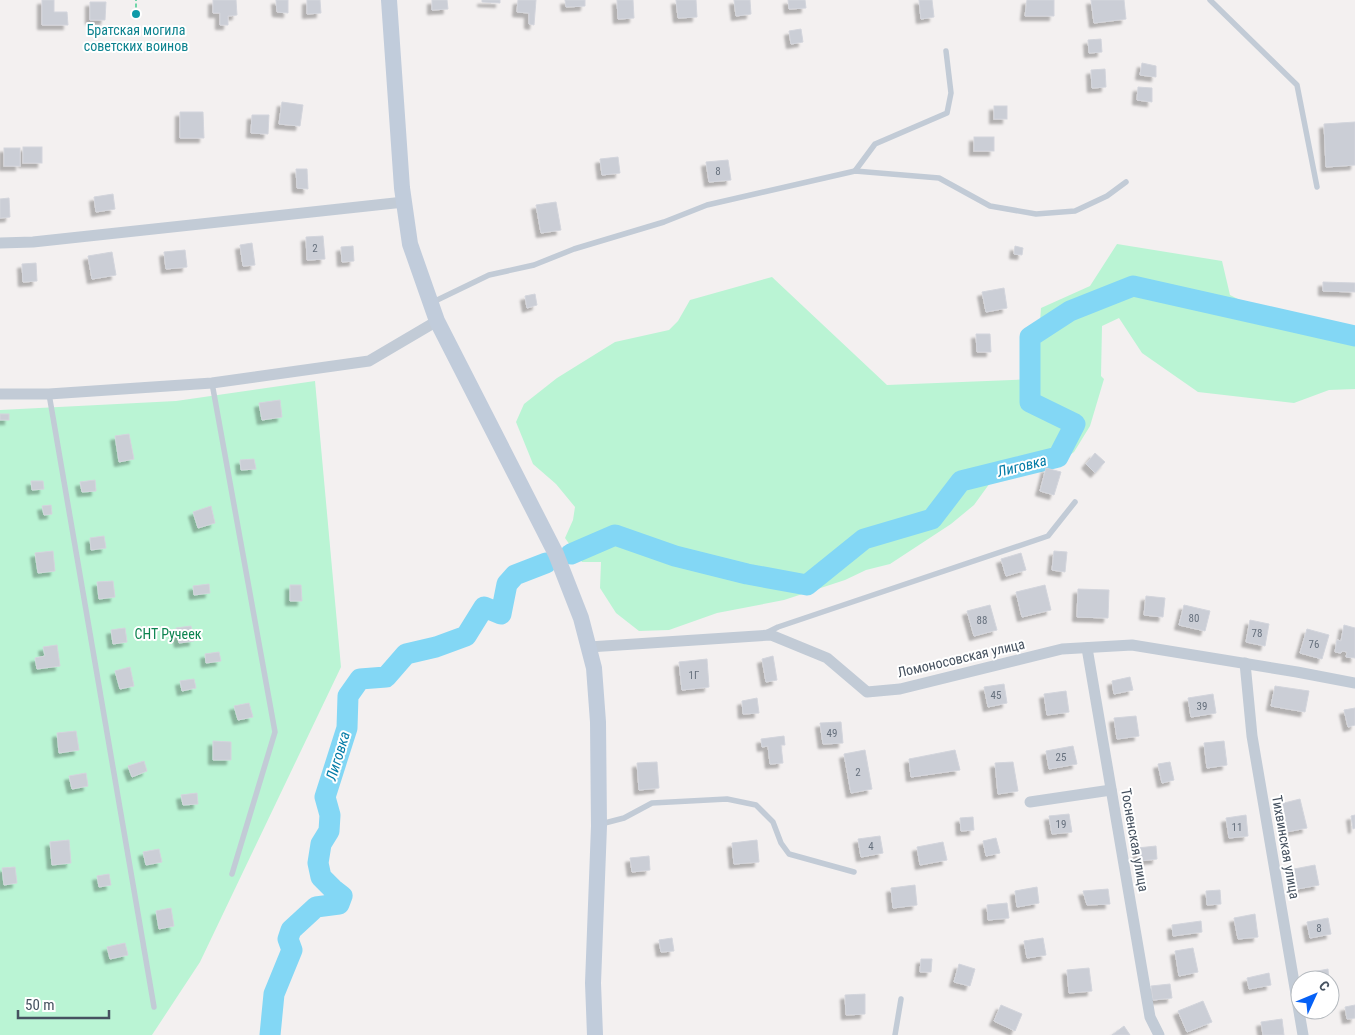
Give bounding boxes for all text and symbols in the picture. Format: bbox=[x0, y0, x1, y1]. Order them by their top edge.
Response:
marker: Братская могила советских воинов bbox=[130, 8, 142, 20]
place label: Братская могила советских воинов bbox=[84, 22, 188, 54]
house number: 8 bbox=[715, 165, 721, 178]
house number: 2 bbox=[312, 242, 318, 255]
water label: Лиговка bbox=[994, 451, 1049, 481]
house number: 80 bbox=[1189, 612, 1199, 625]
house number: 88 bbox=[977, 614, 987, 627]
park label: СНТ Ручеек bbox=[135, 626, 202, 642]
house number: 78 bbox=[1252, 627, 1262, 640]
street label: Ломоносовская улица bbox=[896, 636, 1026, 680]
house number: 76 bbox=[1309, 638, 1319, 651]
house number: 1Г bbox=[689, 669, 699, 682]
house number: 45 bbox=[991, 689, 1001, 702]
house number: 39 bbox=[1197, 700, 1207, 713]
house number: 49 bbox=[827, 727, 837, 740]
water label: Лиговка bbox=[322, 729, 354, 784]
house number: 25 bbox=[1056, 751, 1066, 764]
house number: 2 bbox=[855, 766, 861, 779]
street label: Тосненская улица bbox=[1118, 787, 1152, 893]
street label: Тихвинская улица bbox=[1269, 794, 1303, 900]
house number: 19 bbox=[1056, 818, 1066, 831]
house number: 11 bbox=[1232, 821, 1242, 834]
house number: 4 bbox=[868, 840, 874, 853]
house number: 8 bbox=[1316, 922, 1322, 935]
north arrow bbox=[1290, 970, 1340, 1020]
text: С bbox=[1316, 978, 1333, 994]
scale bar bbox=[18, 988, 109, 1020]
text: 50 m bbox=[25, 996, 55, 1014]

